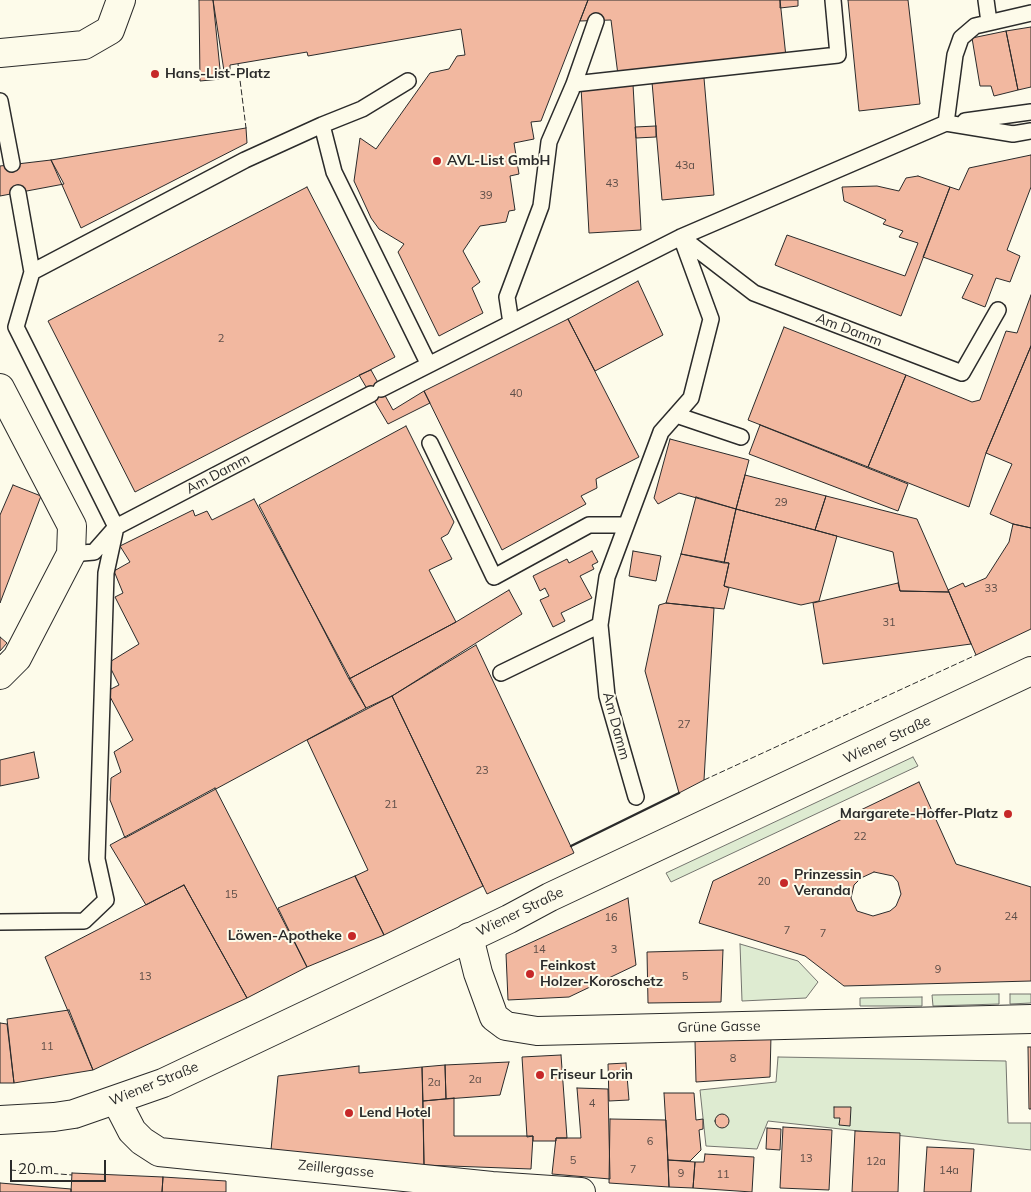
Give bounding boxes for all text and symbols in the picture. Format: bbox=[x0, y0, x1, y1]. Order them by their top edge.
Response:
place label: Hans-List-Platz bbox=[165, 66, 270, 82]
marker: Hans-List-Platz bbox=[149, 68, 161, 80]
place label: AVL-List GmbH bbox=[447, 153, 550, 169]
marker: AVL-List GmbH bbox=[431, 155, 443, 167]
house number: 43a bbox=[675, 159, 695, 173]
house number: 43 bbox=[605, 177, 619, 191]
house number: 39 bbox=[479, 189, 493, 203]
street label: Am Damm bbox=[813, 310, 885, 350]
house number: 2 bbox=[218, 332, 224, 346]
house number: 40 bbox=[509, 387, 523, 401]
street label: Am Damm bbox=[183, 450, 253, 498]
house number: 29 bbox=[774, 496, 788, 510]
house number: 33 bbox=[984, 582, 998, 596]
house number: 31 bbox=[882, 616, 896, 630]
street label: Am Damm bbox=[599, 690, 633, 762]
street label: Wiener Straße bbox=[841, 712, 933, 768]
house number: 27 bbox=[677, 718, 691, 732]
house number: 23 bbox=[475, 764, 489, 778]
house number: 21 bbox=[384, 798, 398, 812]
place label: Margarete-Hoffer-Platz bbox=[840, 806, 998, 822]
marker: Margarete-Hoffer-Platz bbox=[1002, 808, 1014, 820]
house number: 22 bbox=[853, 830, 867, 844]
place label: Prinzessin Veranda bbox=[794, 867, 862, 900]
house number: 20 bbox=[757, 875, 771, 889]
marker: Prinzessin Veranda bbox=[778, 877, 790, 889]
street label: Wiener Straße bbox=[474, 884, 566, 940]
house number: 15 bbox=[224, 888, 238, 902]
house number: 24 bbox=[1004, 910, 1018, 924]
house number: 16 bbox=[604, 911, 618, 925]
house number: 7 bbox=[784, 924, 790, 938]
house number: 7 bbox=[820, 927, 826, 941]
place label: Löwen-Apotheke bbox=[228, 928, 342, 944]
marker: Löwen-Apotheke bbox=[346, 930, 358, 942]
house number: 14 bbox=[532, 943, 546, 957]
house number: 3 bbox=[611, 943, 617, 957]
place label: Feinkost Holzer-Koroschetz bbox=[540, 958, 663, 990]
house number: 9 bbox=[935, 963, 941, 977]
marker: Feinkost Holzer-Koroschetz bbox=[524, 968, 536, 980]
house number: 13 bbox=[138, 970, 152, 984]
house number: 5 bbox=[682, 970, 688, 984]
street label: Grüne Gasse bbox=[677, 1018, 761, 1036]
house number: 11 bbox=[40, 1040, 54, 1054]
house number: 8 bbox=[730, 1052, 736, 1066]
street label: Wiener Straße bbox=[107, 1058, 201, 1110]
place label: Friseur Lorin bbox=[550, 1067, 633, 1083]
marker: Friseur Lorin bbox=[534, 1069, 546, 1081]
house number: 2a bbox=[468, 1073, 482, 1087]
house number: 2a bbox=[427, 1076, 441, 1090]
house number: 4 bbox=[589, 1097, 595, 1111]
place label: Lend Hotel bbox=[359, 1105, 431, 1121]
marker: Lend Hotel bbox=[343, 1107, 355, 1119]
house number: 6 bbox=[647, 1135, 653, 1149]
scale bar bbox=[12, 1150, 109, 1182]
house number: 13 bbox=[799, 1152, 813, 1166]
house number: 5 bbox=[570, 1154, 576, 1168]
house number: 12a bbox=[866, 1155, 886, 1169]
street label: Zeillergasse bbox=[297, 1157, 375, 1181]
text: 20 m bbox=[18, 1159, 53, 1178]
house number: 7 bbox=[630, 1163, 636, 1177]
house number: 14a bbox=[939, 1164, 959, 1178]
house number: 9 bbox=[678, 1167, 684, 1181]
house number: 11 bbox=[716, 1168, 730, 1182]

